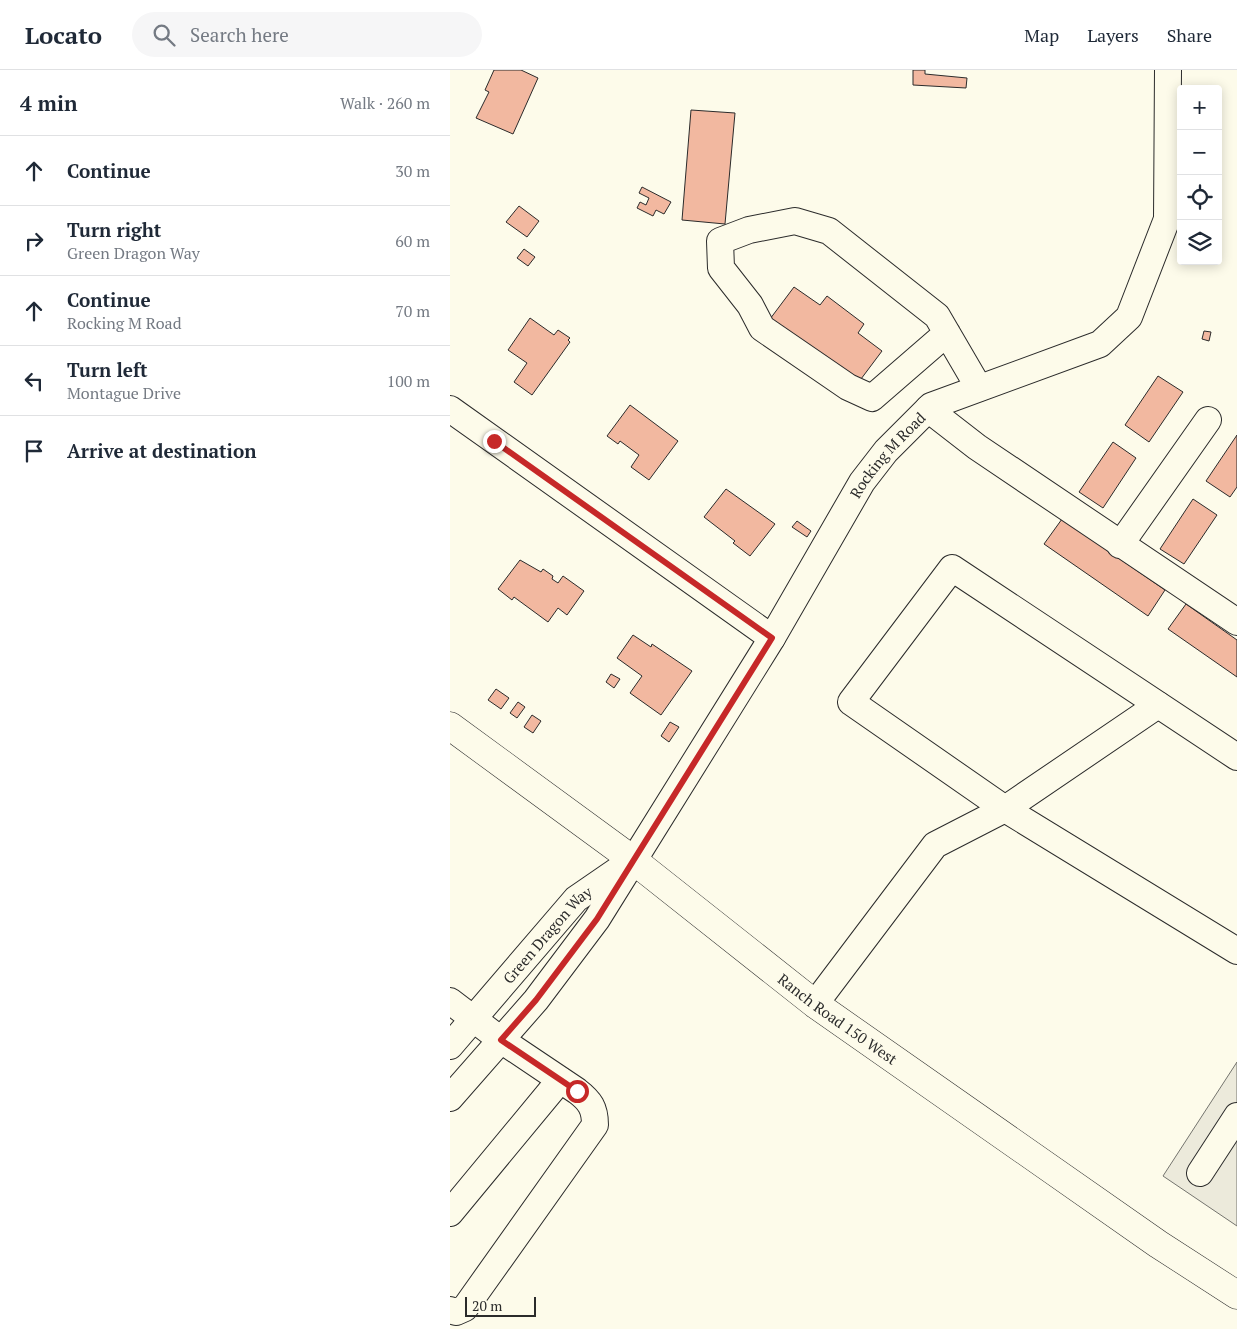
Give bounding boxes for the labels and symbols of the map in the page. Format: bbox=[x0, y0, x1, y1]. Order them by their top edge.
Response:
street label: Rocking M Road bbox=[845, 407, 930, 501]
route end bbox=[483, 430, 506, 453]
street label: Green Dragon Way bbox=[498, 881, 596, 987]
street label: Ranch Road 150 West bbox=[774, 969, 902, 1069]
route start bbox=[566, 1080, 589, 1103]
scale bar bbox=[465, 1294, 536, 1317]

